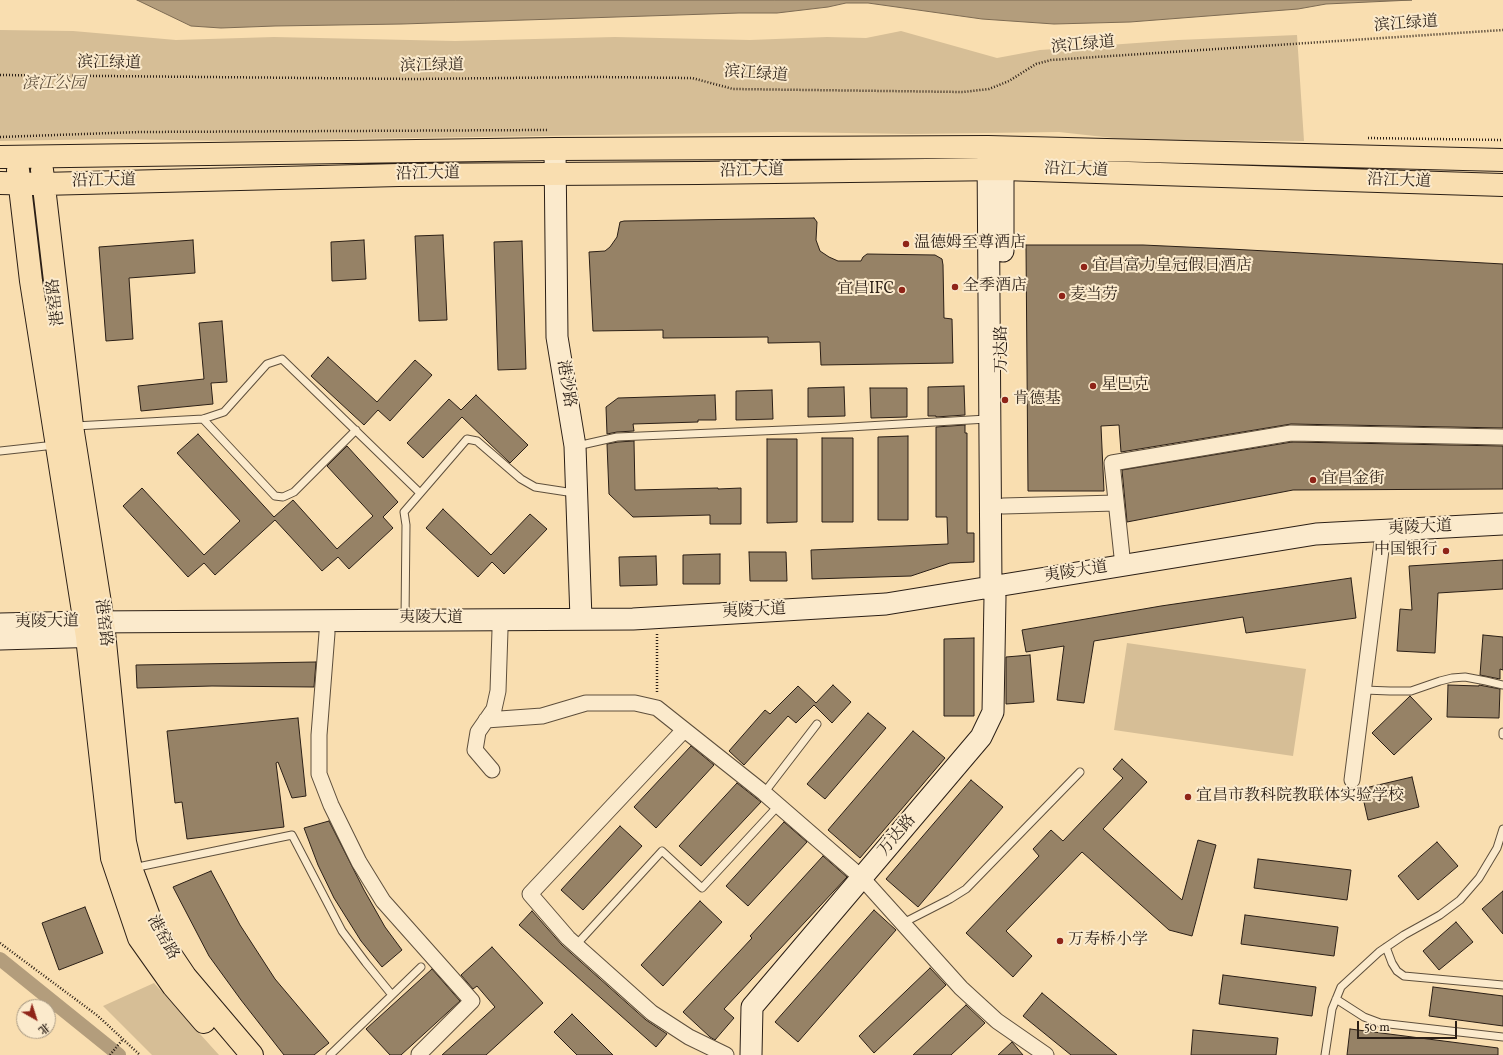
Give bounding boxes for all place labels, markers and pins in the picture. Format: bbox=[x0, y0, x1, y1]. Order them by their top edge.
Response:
place label: 温德姆至尊酒店 bbox=[914, 234, 1026, 254]
marker: 温德姆至尊酒店 bbox=[901, 239, 911, 249]
place label: 宜昌富力皇冠假日酒店 bbox=[1092, 257, 1252, 277]
marker: 宜昌富力皇冠假日酒店 bbox=[1079, 262, 1089, 272]
place label: 全季酒店 bbox=[963, 277, 1027, 297]
place label: 宜昌IFC bbox=[837, 280, 894, 300]
marker: 全季酒店 bbox=[950, 282, 960, 292]
marker: 宜昌IFC bbox=[897, 285, 907, 295]
place label: 麦当劳 bbox=[1070, 286, 1118, 306]
marker: 麦当劳 bbox=[1057, 291, 1067, 301]
place label: 星巴克 bbox=[1101, 376, 1149, 396]
marker: 星巴克 bbox=[1088, 381, 1098, 391]
place label: 肯德基 bbox=[1013, 390, 1061, 410]
marker: 肯德基 bbox=[1000, 395, 1010, 405]
place label: 宜昌金街 bbox=[1321, 470, 1385, 490]
marker: 宜昌金街 bbox=[1308, 475, 1318, 485]
place label: 中国银行 bbox=[1374, 541, 1438, 561]
marker: 中国银行 bbox=[1441, 546, 1451, 556]
place label: 宜昌市教科院教联体实验学校 bbox=[1196, 787, 1404, 807]
marker: 宜昌市教科院教联体实验学校 bbox=[1183, 792, 1193, 802]
place label: 万寿桥小学 bbox=[1068, 931, 1148, 951]
marker: 万寿桥小学 bbox=[1055, 936, 1065, 946]

